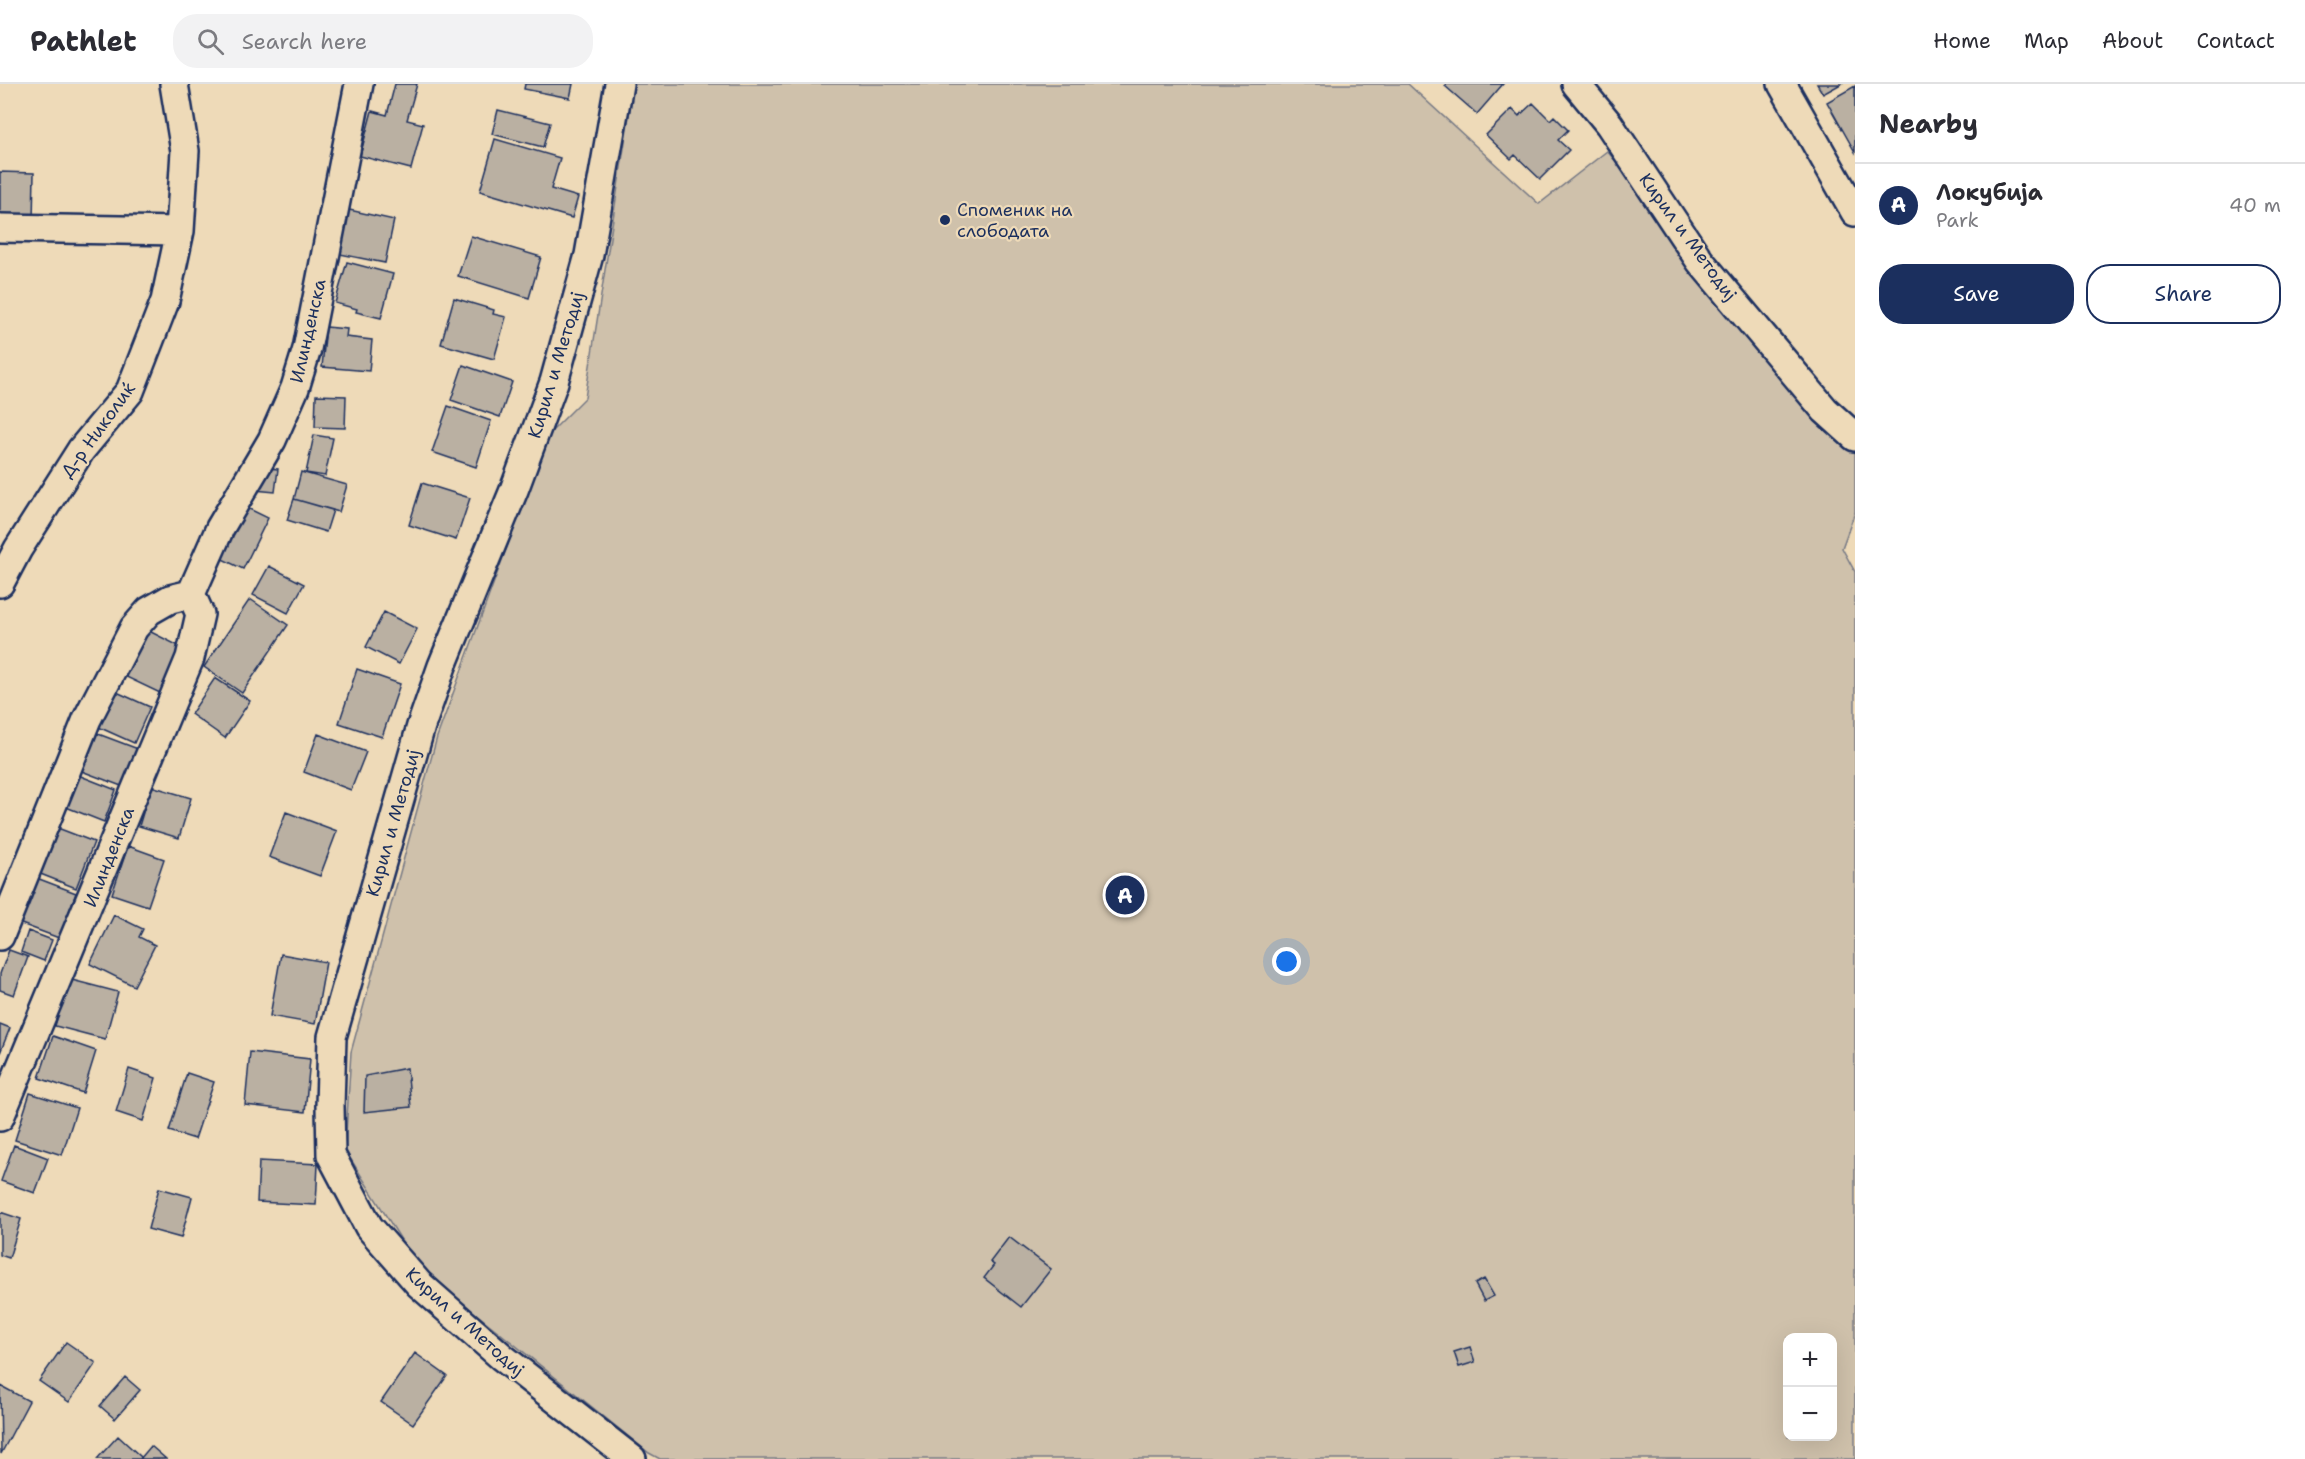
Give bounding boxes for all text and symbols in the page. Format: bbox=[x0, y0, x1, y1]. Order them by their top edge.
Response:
search box bbox=[173, 14, 593, 68]
text: Pathlet bbox=[30, 22, 137, 60]
icon: search bbox=[194, 25, 227, 58]
text: Search here bbox=[242, 27, 367, 56]
text: Home bbox=[1933, 27, 1991, 55]
text: Map bbox=[2024, 27, 2069, 55]
text: About bbox=[2102, 27, 2163, 55]
text: Contact bbox=[2196, 27, 2275, 55]
text: Nearby bbox=[1879, 106, 1978, 141]
street label: Кирил и Методиј bbox=[1634, 168, 1742, 306]
text: Локубија bbox=[1936, 178, 2043, 207]
text: A bbox=[1891, 192, 1906, 218]
text: 40 m bbox=[2229, 192, 2281, 218]
place label: Споменик на слободата bbox=[957, 198, 1073, 243]
text: Park bbox=[1936, 207, 1979, 233]
marker: Споменик на слободата bbox=[938, 213, 952, 227]
button: Save bbox=[1879, 264, 2074, 324]
button: Share bbox=[2086, 264, 2281, 324]
street label: Илинденска bbox=[284, 277, 332, 385]
street label: Кирил и Методиј bbox=[522, 289, 590, 441]
street label: Д-р Николиќ bbox=[55, 377, 141, 483]
street label: Кирил и Методиј bbox=[360, 747, 426, 899]
street label: Илинденска bbox=[78, 803, 140, 911]
pin: A bbox=[1106, 872, 1144, 918]
your location bbox=[1272, 947, 1301, 976]
street label: Кирил и Методиј bbox=[400, 1262, 530, 1382]
map controls bbox=[1783, 1333, 1837, 1441]
button: + bbox=[1783, 1333, 1837, 1387]
button: − bbox=[1783, 1387, 1837, 1441]

